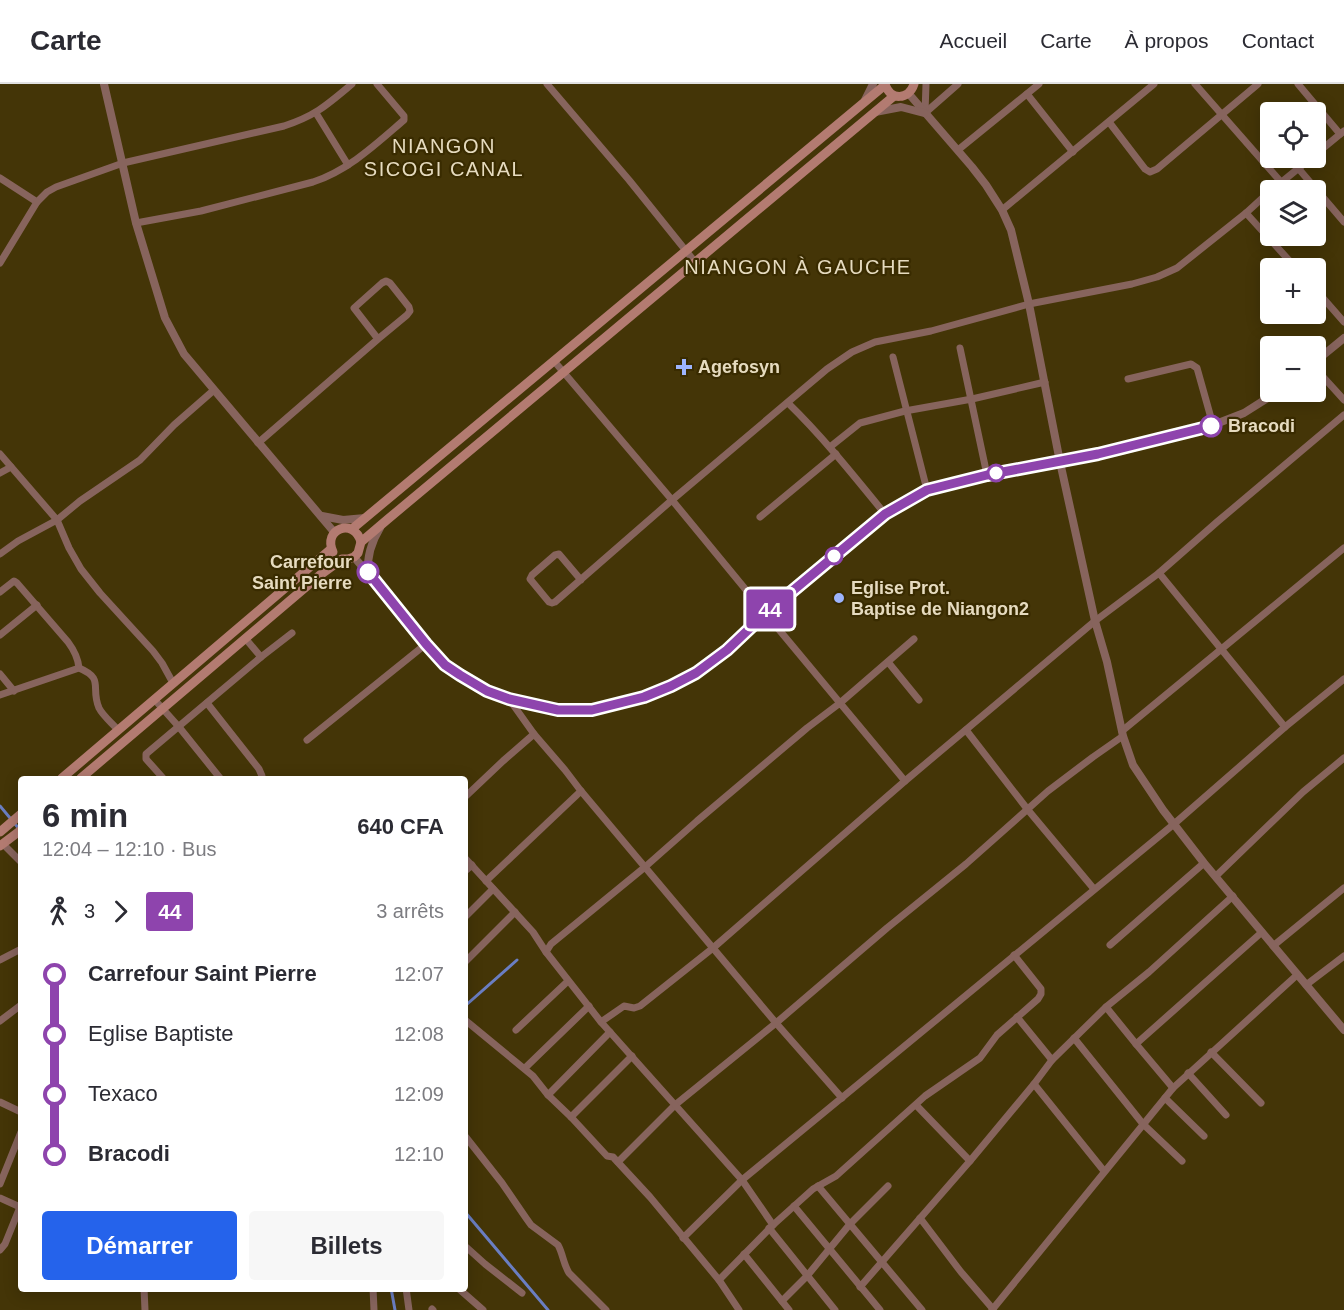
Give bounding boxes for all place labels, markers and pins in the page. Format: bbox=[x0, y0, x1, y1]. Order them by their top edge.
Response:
place label: Agefosyn bbox=[698, 357, 780, 377]
marker: Agefosyn bbox=[675, 358, 693, 376]
marker: Bracodi bbox=[1200, 415, 1222, 437]
place label: Bracodi bbox=[1228, 416, 1295, 436]
unlabelled marker bbox=[987, 464, 1005, 482]
unlabelled marker bbox=[825, 547, 843, 565]
place label: Carrefour Saint Pierre bbox=[252, 552, 352, 593]
marker: Carrefour Saint Pierre bbox=[357, 561, 379, 583]
place label: Eglise Prot. Baptise de Niangon2 bbox=[851, 578, 1029, 619]
marker: Eglise Prot. Baptise de Niangon2 bbox=[832, 591, 846, 605]

